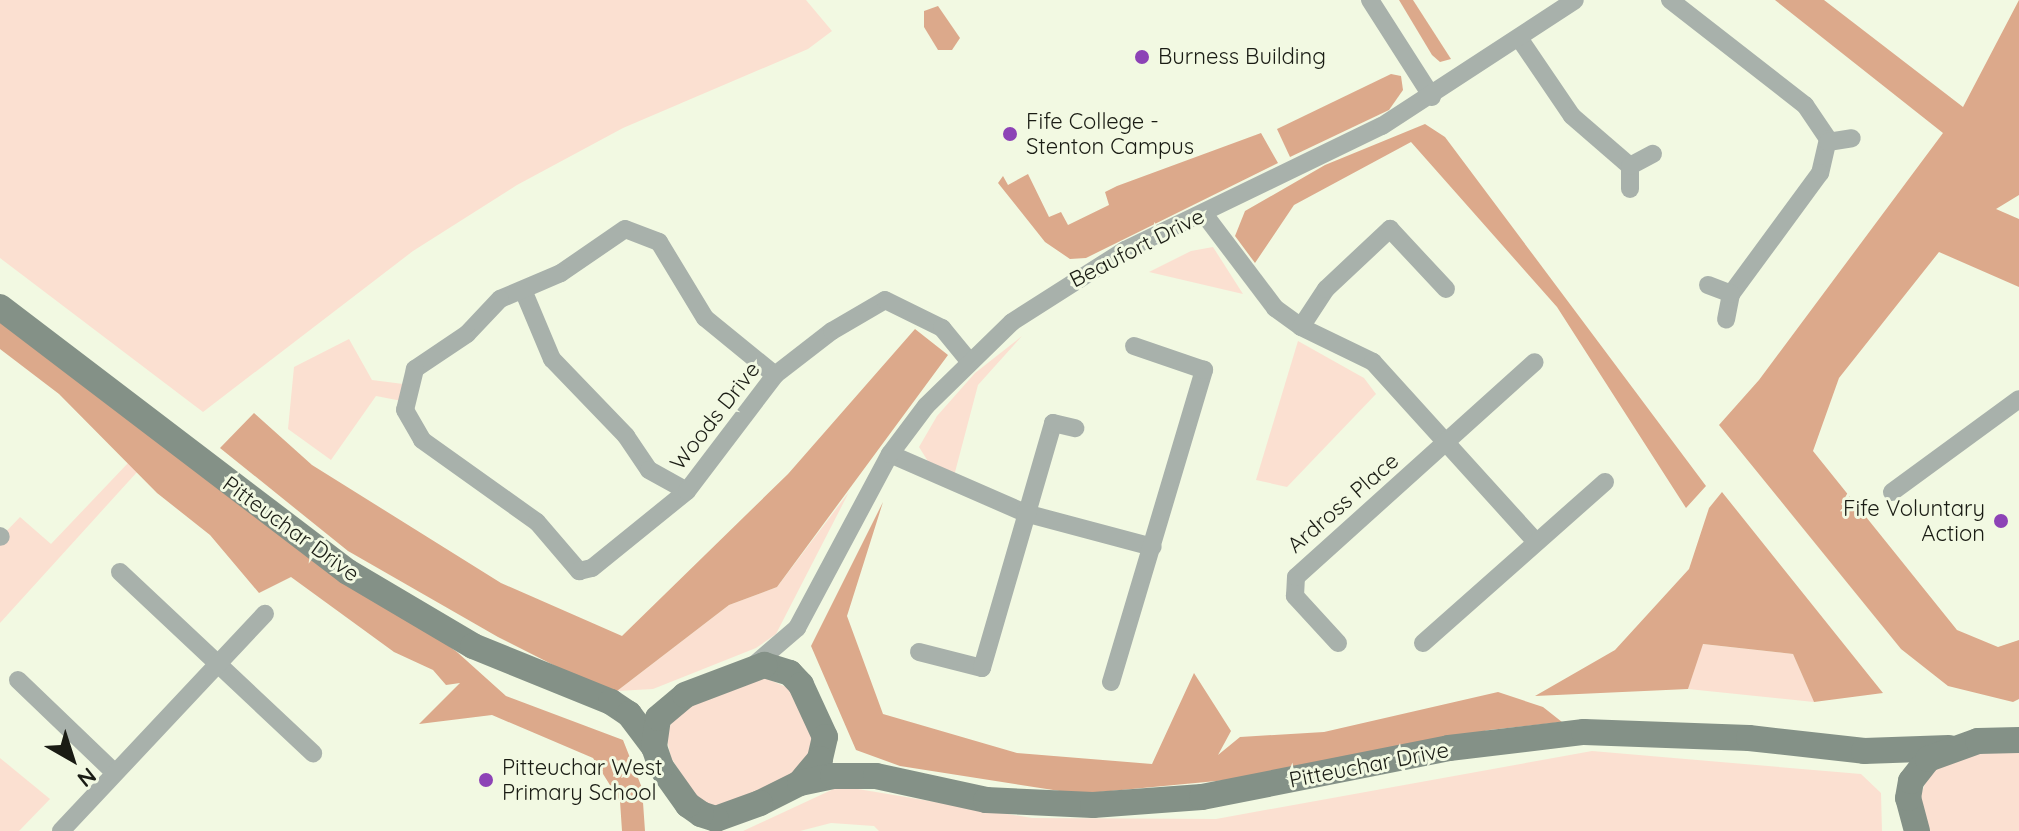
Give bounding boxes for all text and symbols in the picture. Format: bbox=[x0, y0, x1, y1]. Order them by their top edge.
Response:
place label: Burness Building bbox=[1158, 44, 1326, 70]
marker: Burness Building bbox=[1133, 48, 1151, 66]
place label: Fife College - Stenton Campus bbox=[1026, 108, 1194, 160]
marker: Fife College - Stenton Campus bbox=[1001, 125, 1019, 143]
street label: Beaufort Drive bbox=[1065, 203, 1209, 293]
street label: Woods Drive bbox=[665, 357, 765, 475]
street label: Ardross Place bbox=[1282, 448, 1404, 558]
street label: Pitteuchar Drive bbox=[218, 471, 364, 587]
place label: Fife Voluntary Action bbox=[1843, 495, 1985, 546]
marker: Fife Voluntary Action bbox=[1992, 512, 2010, 530]
north arrow bbox=[32, 719, 112, 799]
street label: Pitteuchar Drive bbox=[1287, 737, 1451, 793]
place label: Pitteuchar West Primary School bbox=[502, 754, 662, 806]
text: N bbox=[72, 762, 102, 794]
marker: Pitteuchar West Primary School bbox=[477, 771, 495, 789]

